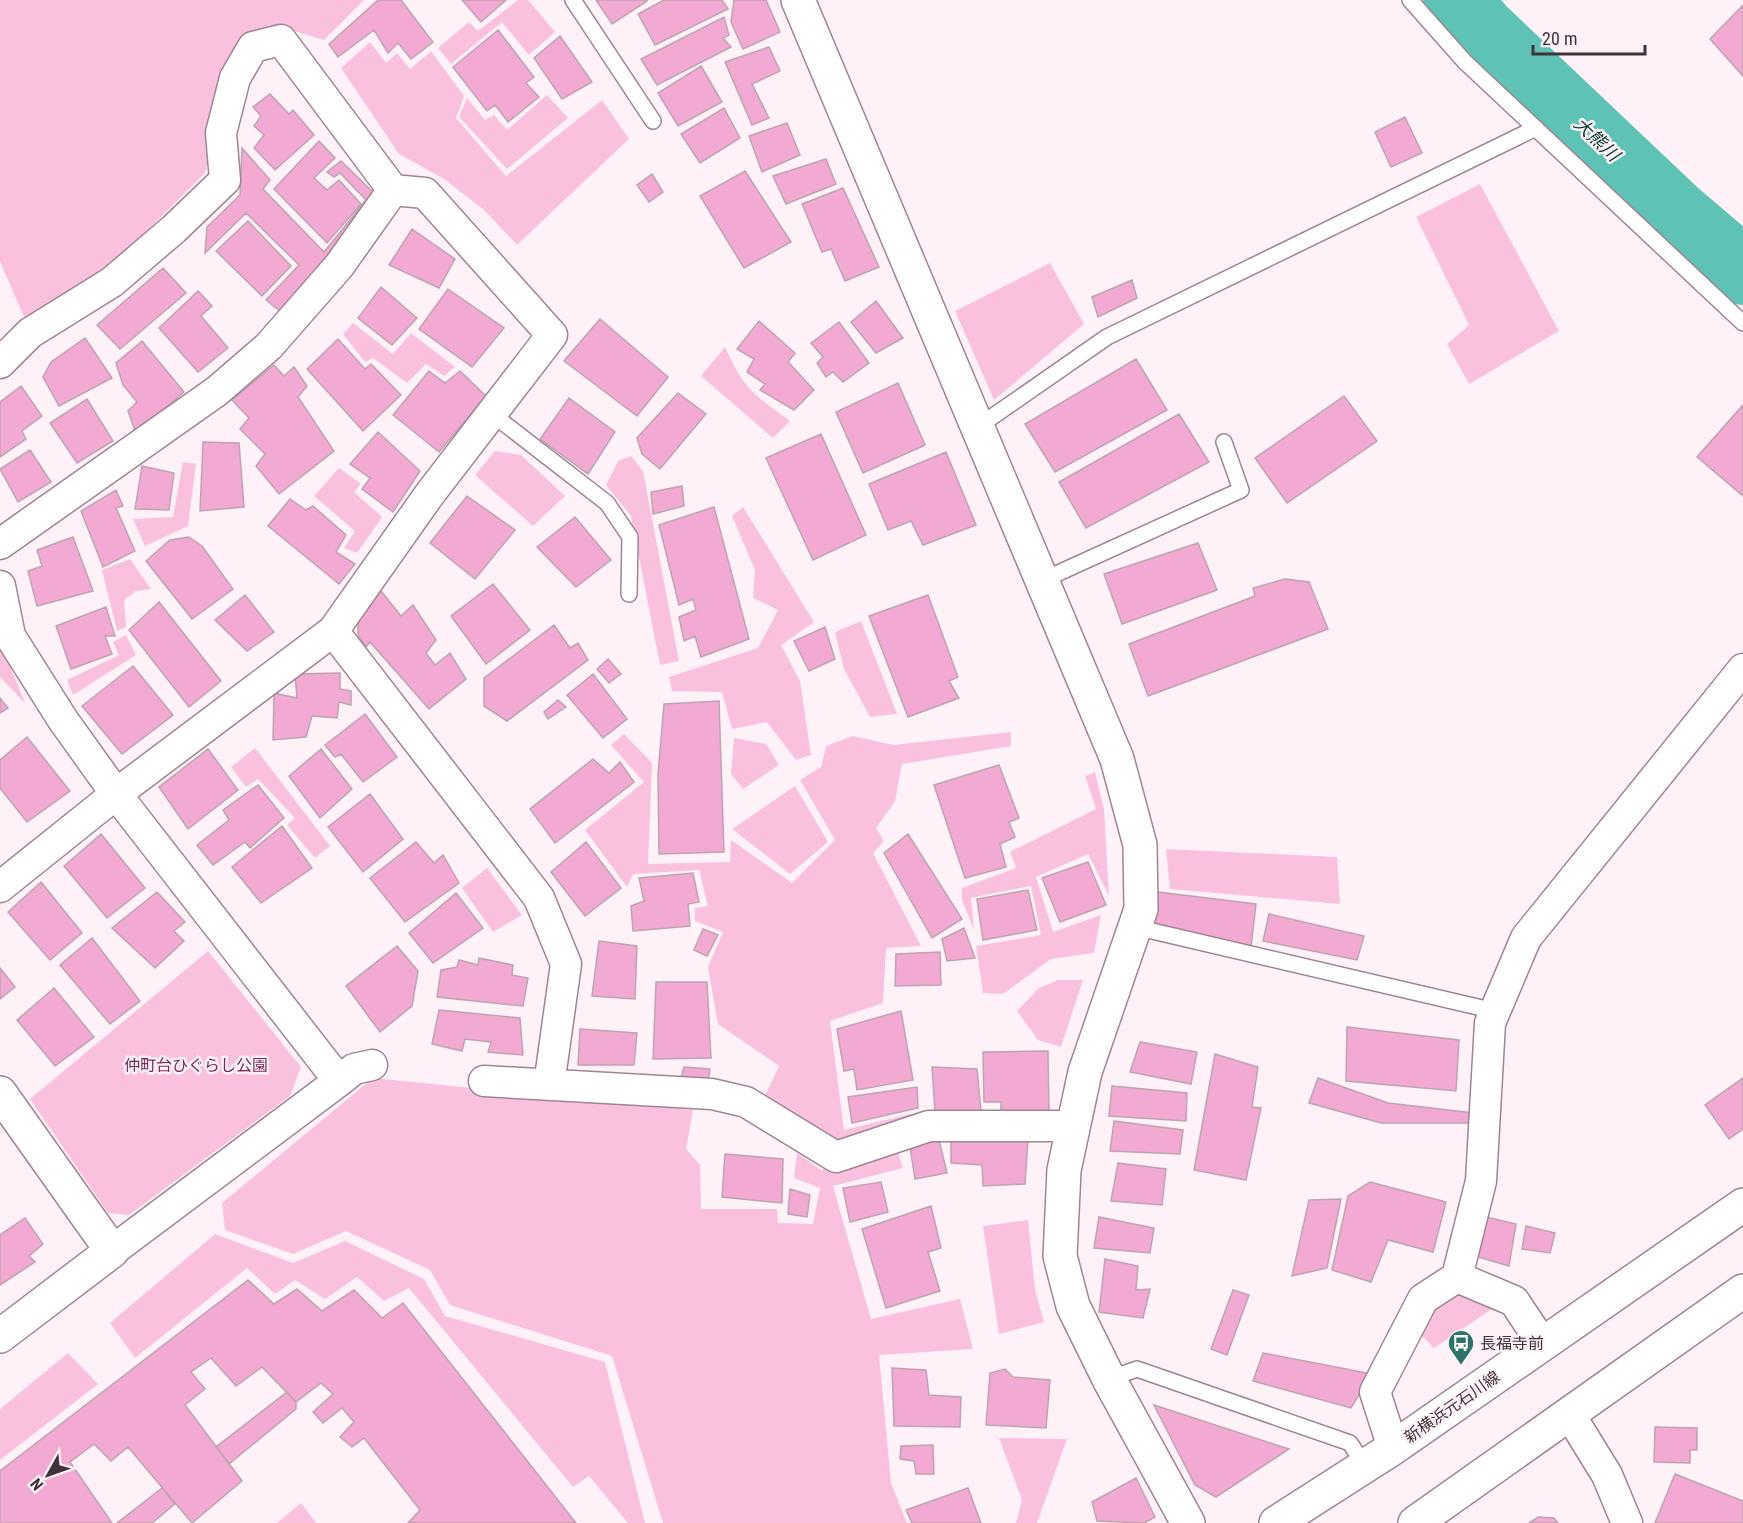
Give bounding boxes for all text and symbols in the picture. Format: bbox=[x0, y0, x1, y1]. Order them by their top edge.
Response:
scale bar bbox=[1533, 18, 1646, 56]
text: 20 m bbox=[1542, 28, 1577, 49]
water label: 大熊川 bbox=[1570, 113, 1625, 166]
park label: 仲町台ひぐらし公園 bbox=[124, 1056, 268, 1075]
bus stop icon: 長福寺前 bbox=[1446, 1328, 1476, 1366]
place label: 長福寺前 bbox=[1480, 1334, 1544, 1353]
street label: 新横浜元石川線 bbox=[1401, 1367, 1503, 1447]
north arrow bbox=[18, 1445, 78, 1505]
text: N bbox=[26, 1474, 47, 1494]

